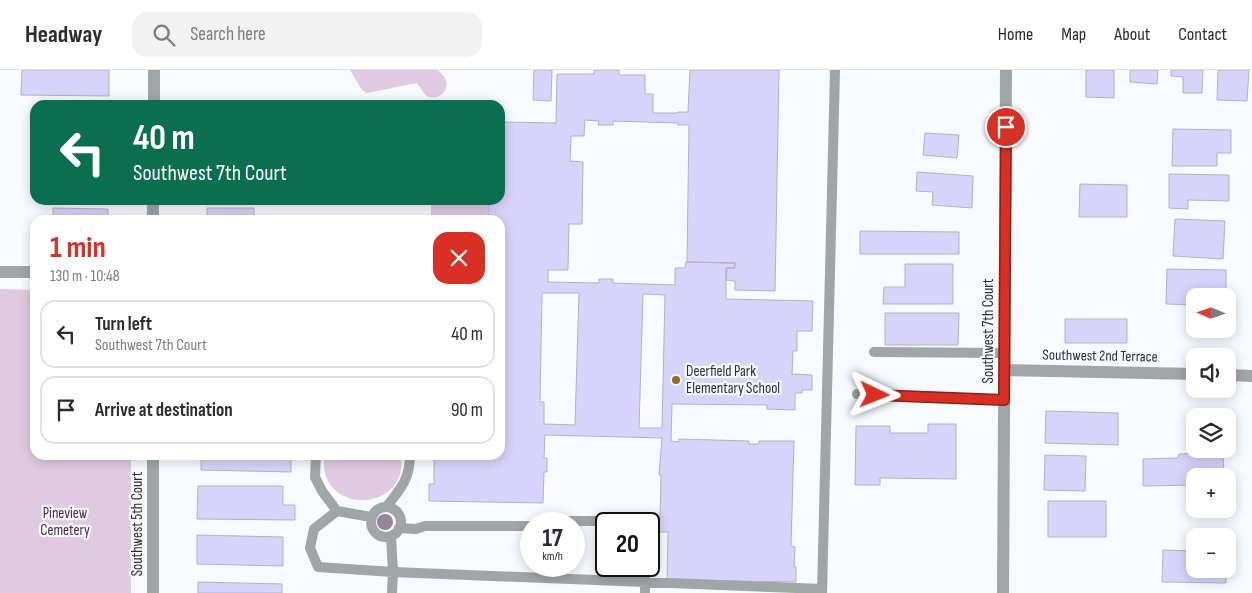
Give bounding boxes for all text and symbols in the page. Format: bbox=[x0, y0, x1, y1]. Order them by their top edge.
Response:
search box bbox=[132, 12, 482, 57]
text: Headway bbox=[25, 20, 102, 49]
icon: search bbox=[150, 21, 178, 49]
text: Search here bbox=[190, 23, 266, 46]
text: Home bbox=[998, 24, 1033, 45]
text: Map bbox=[1061, 24, 1086, 45]
text: About bbox=[1114, 24, 1150, 45]
text: Contact bbox=[1178, 24, 1227, 45]
pin bbox=[985, 106, 1027, 148]
icon: arrive bbox=[992, 113, 1020, 141]
text: 40 m bbox=[133, 117, 195, 160]
icon: left bbox=[50, 120, 115, 185]
text: Southwest 7th Court bbox=[133, 160, 287, 187]
text: 1 min bbox=[50, 230, 106, 266]
button: close bbox=[433, 232, 485, 284]
text: 130 m · 10:48 bbox=[50, 267, 120, 286]
street label: Southwest 7th Court bbox=[979, 278, 998, 383]
north arrow bbox=[1186, 288, 1236, 338]
map controls bbox=[1186, 288, 1236, 578]
text: Turn left bbox=[95, 313, 152, 336]
icon: left bbox=[52, 320, 80, 348]
text: 40 m bbox=[451, 323, 483, 346]
text: Southwest 7th Court bbox=[95, 336, 207, 355]
street label: Southwest 2nd Terrace bbox=[1042, 345, 1158, 367]
button: sound bbox=[1186, 348, 1236, 398]
place label: Deerfield Park Elementary School bbox=[686, 362, 780, 398]
position arrow bbox=[848, 368, 900, 420]
marker: Deerfield Park Elementary School bbox=[670, 374, 682, 386]
icon: arrive bbox=[52, 396, 80, 424]
text: Arrive at destination bbox=[95, 399, 233, 422]
text: 90 m bbox=[451, 399, 483, 422]
button: layers bbox=[1186, 408, 1236, 458]
button: + bbox=[1186, 468, 1236, 518]
street label: Southwest 5th Court bbox=[128, 471, 147, 576]
park label: Pineview Cemetery bbox=[40, 504, 90, 540]
speed limit sign: 20 bbox=[595, 512, 660, 577]
text: 17 bbox=[542, 523, 563, 554]
button: − bbox=[1186, 528, 1236, 578]
text: km/h bbox=[542, 549, 563, 564]

